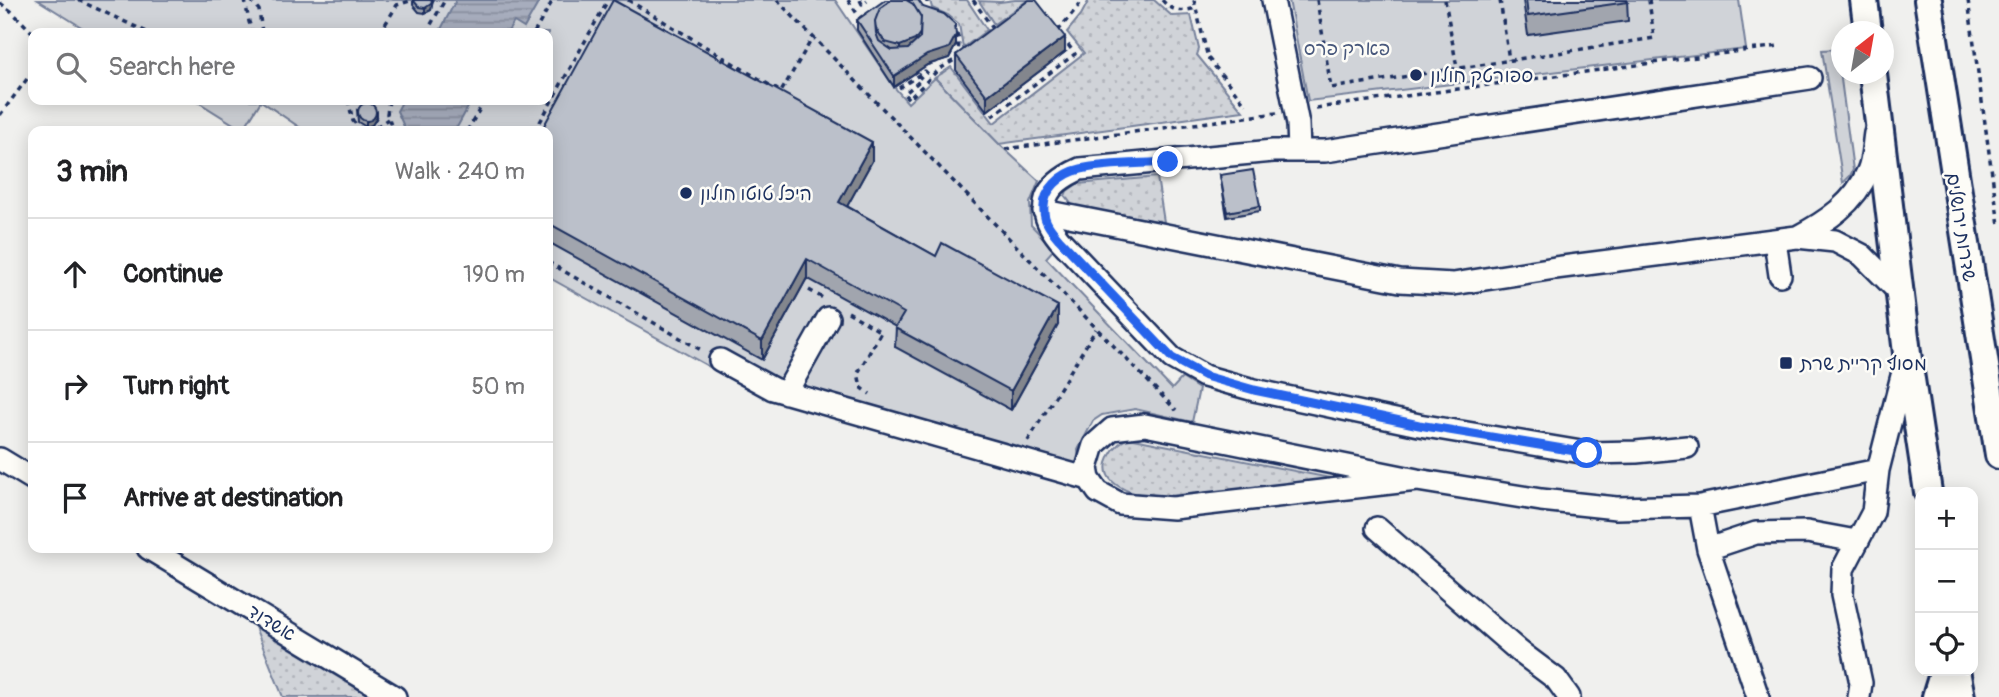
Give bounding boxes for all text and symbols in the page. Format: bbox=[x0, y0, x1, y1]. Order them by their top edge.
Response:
north arrow bbox=[1831, 21, 1894, 84]
search box bbox=[28, 28, 553, 105]
park label: פארק פרס bbox=[1304, 37, 1390, 61]
icon: search bbox=[52, 48, 90, 86]
text: Search here bbox=[108, 51, 235, 83]
place label: ספורטק חולון bbox=[1430, 64, 1533, 88]
marker: ספורטק חולון bbox=[1408, 67, 1424, 83]
route end bbox=[1152, 146, 1183, 177]
text: 3 min bbox=[56, 153, 128, 190]
text: Walk · 240 m bbox=[395, 157, 525, 186]
street label: שדרות ירושלים bbox=[1941, 171, 1982, 284]
place label: היכל טוטו חולון bbox=[700, 182, 812, 206]
marker: היכל טוטו חולון bbox=[678, 185, 694, 201]
icon: ahead bbox=[56, 255, 94, 293]
text: Continue bbox=[123, 258, 223, 290]
text: 190 m bbox=[463, 260, 525, 289]
place label: מסוף קריית שרת bbox=[1799, 352, 1927, 376]
marker: מסוף קריית שרת bbox=[1778, 355, 1794, 371]
icon: right bbox=[56, 367, 94, 405]
text: Turn right bbox=[123, 370, 229, 402]
text: 50 m bbox=[471, 372, 525, 401]
route start bbox=[1571, 437, 1602, 468]
icon: arrive bbox=[56, 479, 94, 517]
text: Arrive at destination bbox=[123, 482, 343, 514]
map controls bbox=[1915, 487, 1978, 676]
button: + bbox=[1915, 487, 1978, 550]
button: − bbox=[1915, 550, 1978, 613]
street label: אשדוד bbox=[243, 599, 300, 646]
button: locate bbox=[1915, 613, 1978, 676]

